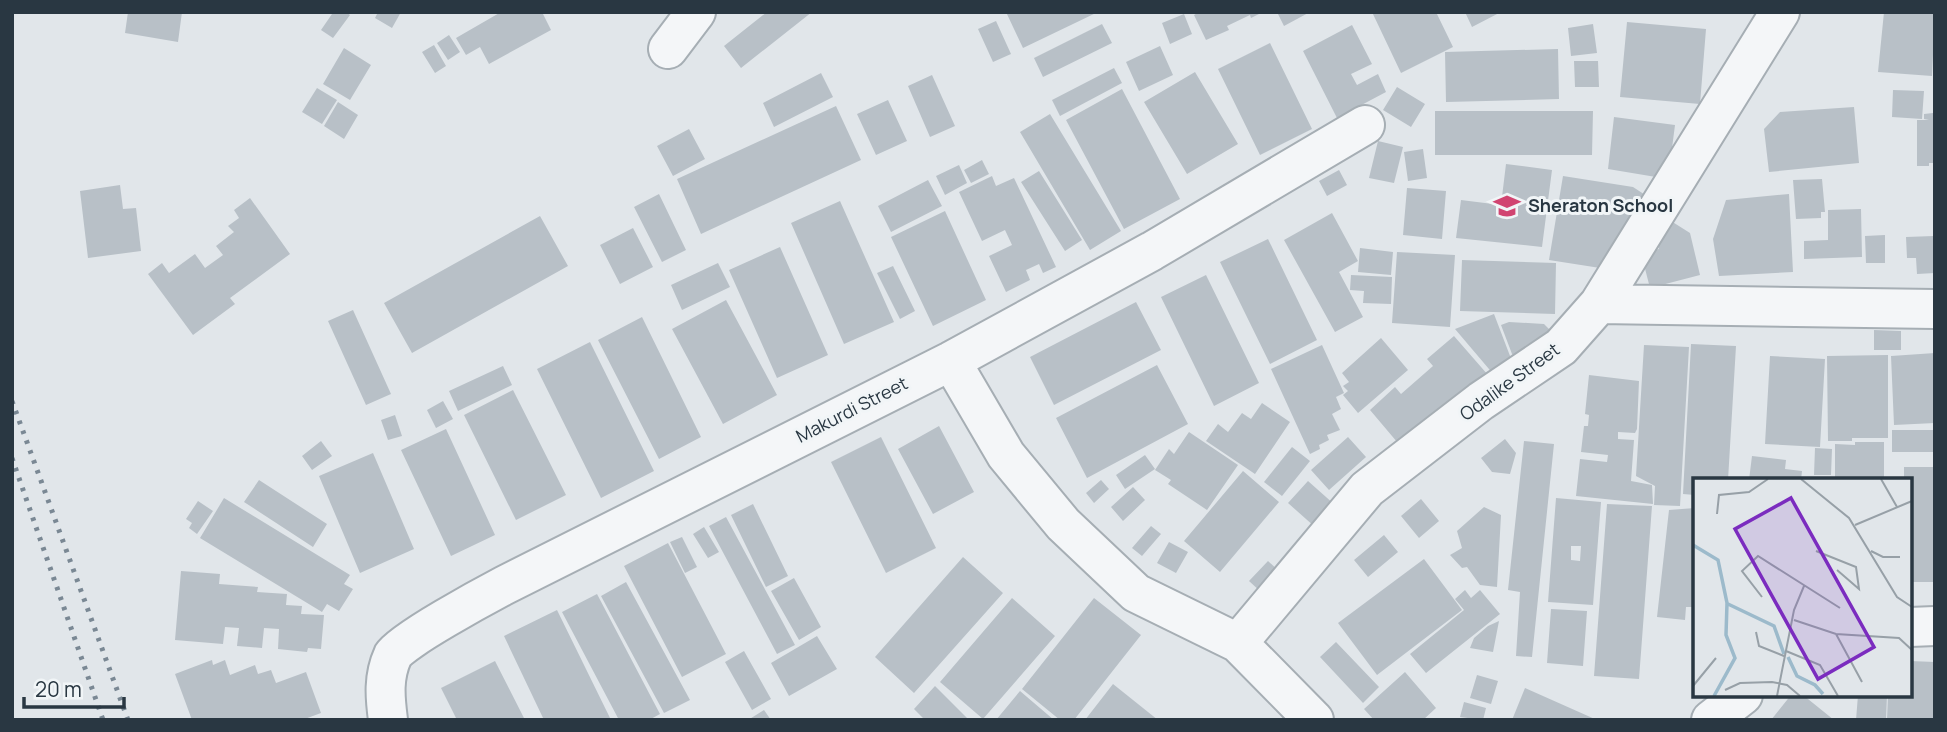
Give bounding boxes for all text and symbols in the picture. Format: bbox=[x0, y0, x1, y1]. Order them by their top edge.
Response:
school or university icon: Sheraton School bbox=[1492, 191, 1522, 221]
place label: Sheraton School bbox=[1528, 193, 1673, 217]
street label: Odalike Street bbox=[1455, 337, 1564, 426]
street label: Makurdi Street bbox=[792, 371, 912, 448]
inset map bbox=[1693, 478, 1912, 697]
scale bar bbox=[24, 666, 124, 710]
text: 20 m bbox=[35, 675, 82, 703]

